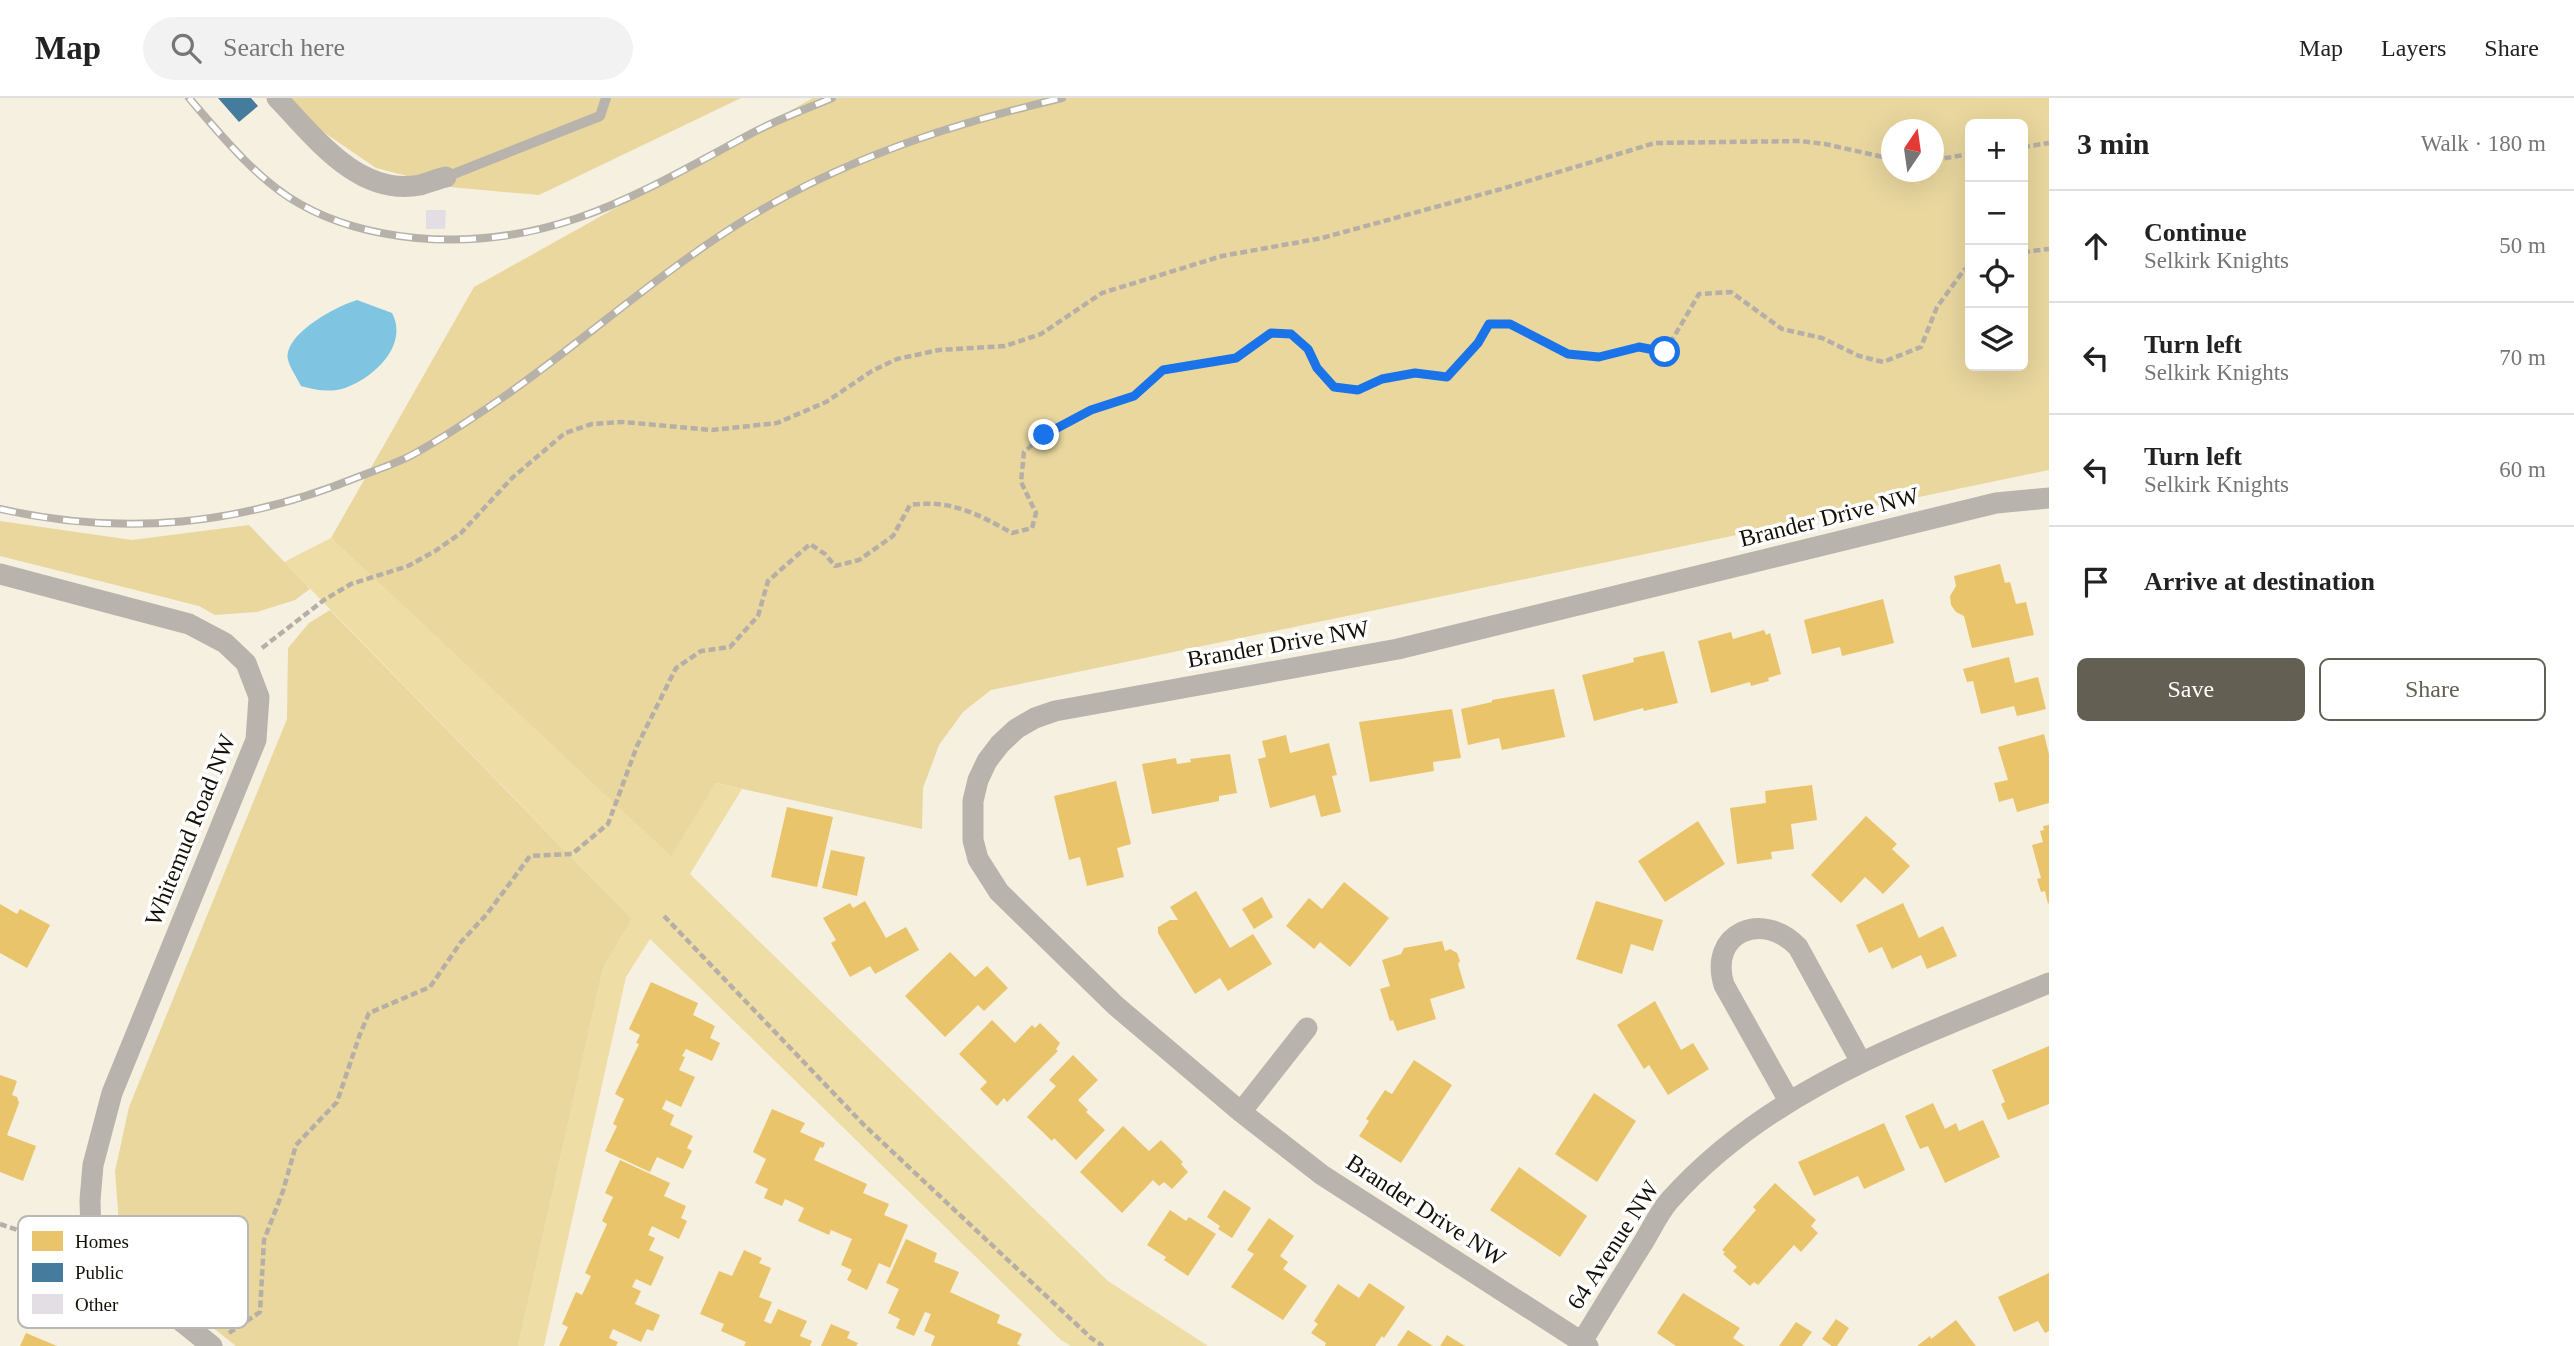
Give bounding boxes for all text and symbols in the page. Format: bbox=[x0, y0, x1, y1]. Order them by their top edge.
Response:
search box bbox=[143, 17, 633, 80]
icon: search bbox=[167, 29, 205, 67]
text: Map bbox=[35, 30, 101, 66]
text: Search here bbox=[223, 33, 345, 62]
text: Map bbox=[2299, 35, 2343, 61]
text: Layers bbox=[2381, 35, 2446, 61]
text: Share bbox=[2484, 35, 2539, 61]
north arrow bbox=[1881, 119, 1944, 182]
map controls bbox=[1965, 119, 2028, 371]
button: + bbox=[1965, 119, 2028, 182]
text: 3 min bbox=[2077, 127, 2150, 160]
text: Walk · 180 m bbox=[2421, 131, 2546, 156]
button: − bbox=[1965, 182, 2028, 245]
text: Continue bbox=[2144, 218, 2247, 247]
icon: ahead bbox=[2077, 227, 2115, 265]
text: 50 m bbox=[2499, 233, 2546, 258]
button: locate bbox=[1965, 245, 2028, 308]
text: Selkirk Knights bbox=[2144, 248, 2289, 273]
button: layers bbox=[1965, 308, 2028, 371]
text: Turn left bbox=[2144, 330, 2242, 359]
route start bbox=[1649, 336, 1680, 367]
icon: left bbox=[2077, 339, 2115, 377]
text: 70 m bbox=[2499, 345, 2546, 370]
text: Selkirk Knights bbox=[2144, 360, 2289, 385]
route end bbox=[1028, 419, 1059, 450]
text: Turn left bbox=[2144, 442, 2242, 471]
icon: left bbox=[2077, 451, 2115, 489]
text: 60 m bbox=[2499, 457, 2546, 482]
text: Selkirk Knights bbox=[2144, 472, 2289, 497]
street label: Brander Drive NW bbox=[1737, 482, 1922, 552]
icon: arrive bbox=[2077, 563, 2115, 601]
text: Arrive at destination bbox=[2144, 567, 2375, 596]
street label: Brander Drive NW bbox=[1185, 615, 1371, 673]
button: Save bbox=[2077, 658, 2305, 721]
button: Share bbox=[2319, 658, 2546, 721]
street label: Whitemud Road NW bbox=[140, 730, 240, 929]
street label: Brander Drive NW bbox=[1342, 1149, 1510, 1271]
street label: 64 Avenue NW bbox=[1562, 1176, 1664, 1314]
legend bbox=[18, 1216, 248, 1328]
text: Homes bbox=[75, 1231, 129, 1252]
text: Public bbox=[75, 1262, 124, 1283]
text: Other bbox=[75, 1294, 119, 1315]

